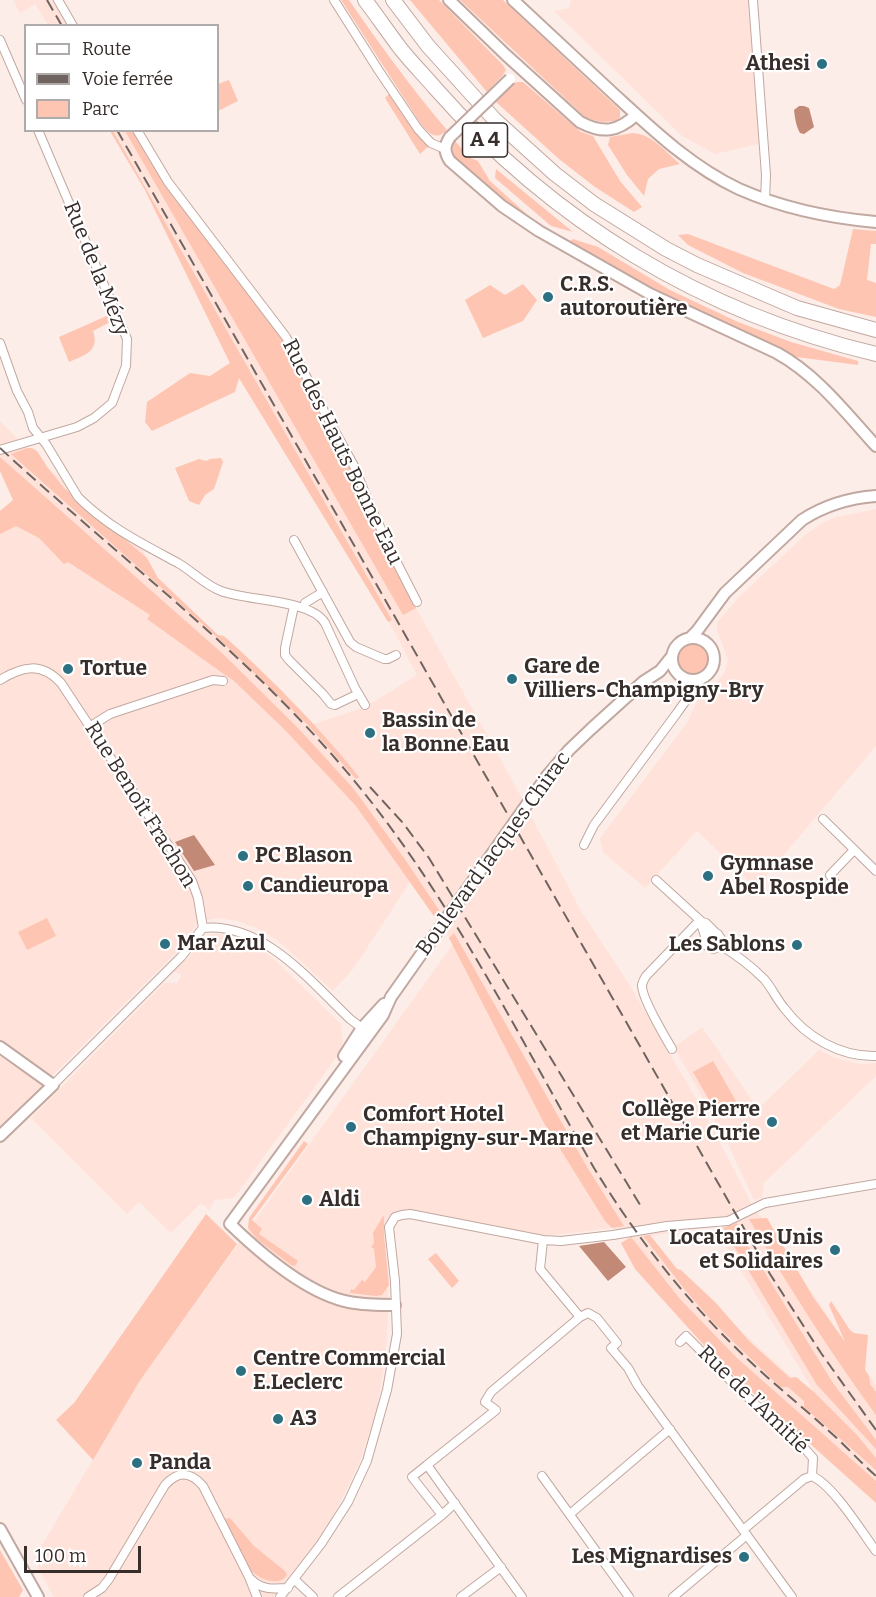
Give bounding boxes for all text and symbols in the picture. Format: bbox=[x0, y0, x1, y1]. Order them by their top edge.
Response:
legend bbox=[24, 24, 219, 132]
text: Route bbox=[82, 38, 131, 60]
place label: Athesi bbox=[745, 51, 810, 77]
marker: Athesi bbox=[815, 57, 829, 71]
text: Voie ferrée bbox=[82, 68, 173, 90]
text: Parc bbox=[82, 98, 119, 120]
road number: A 4 bbox=[462, 123, 508, 157]
street label: Rue de la Mézy bbox=[58, 198, 134, 340]
place label: C.R.S. autoroutière bbox=[560, 272, 688, 322]
marker: C.R.S. autoroutière bbox=[541, 290, 555, 304]
street label: Rue des Hauts Bonne Eau bbox=[276, 335, 408, 569]
place label: Gare de Villiers-Champigny-Bry bbox=[524, 654, 763, 704]
place label: Tortue bbox=[80, 656, 147, 682]
marker: Tortue bbox=[61, 662, 75, 676]
marker: Gare de Villiers-Champigny-Bry bbox=[505, 672, 519, 686]
place label: Bassin de la Bonne Eau bbox=[382, 708, 509, 758]
street label: Rue Benoît Frachon bbox=[79, 717, 201, 893]
marker: Bassin de la Bonne Eau bbox=[363, 726, 377, 740]
street label: Boulevard Jacques Chirac bbox=[412, 747, 576, 961]
place label: PC Blason bbox=[255, 843, 352, 869]
marker: PC Blason bbox=[236, 849, 250, 863]
place label: Gymnase Abel Rospide bbox=[720, 851, 849, 901]
marker: Gymnase Abel Rospide bbox=[701, 869, 715, 883]
place label: Candieuropa bbox=[260, 873, 389, 899]
marker: Candieuropa bbox=[241, 879, 255, 893]
place label: Mar Azul bbox=[177, 931, 265, 957]
place label: Les Sablons bbox=[669, 932, 785, 958]
marker: Mar Azul bbox=[158, 937, 172, 951]
marker: Les Sablons bbox=[790, 938, 804, 952]
place label: Collège Pierre et Marie Curie bbox=[621, 1097, 760, 1147]
place label: Comfort Hotel Champigny-sur-Marne bbox=[363, 1102, 593, 1152]
marker: Collège Pierre et Marie Curie bbox=[765, 1115, 779, 1129]
marker: Comfort Hotel Champigny-sur-Marne bbox=[344, 1120, 358, 1134]
place label: Aldi bbox=[319, 1187, 360, 1213]
marker: Aldi bbox=[300, 1193, 314, 1207]
place label: Locataires Unis et Solidaires bbox=[669, 1225, 823, 1275]
marker: Locataires Unis et Solidaires bbox=[828, 1243, 842, 1257]
street label: Rue de l’Amitié bbox=[692, 1341, 814, 1459]
place label: Centre Commercial E.Leclerc bbox=[253, 1346, 445, 1396]
marker: Centre Commercial E.Leclerc bbox=[234, 1364, 248, 1378]
place label: A3 bbox=[290, 1406, 317, 1432]
marker: A3 bbox=[271, 1412, 285, 1426]
place label: Panda bbox=[149, 1450, 211, 1476]
marker: Panda bbox=[130, 1456, 144, 1470]
scale bar bbox=[27, 1534, 144, 1572]
place label: Les Mignardises bbox=[571, 1544, 732, 1570]
text: 100 m bbox=[35, 1545, 86, 1567]
marker: Les Mignardises bbox=[737, 1550, 751, 1564]

